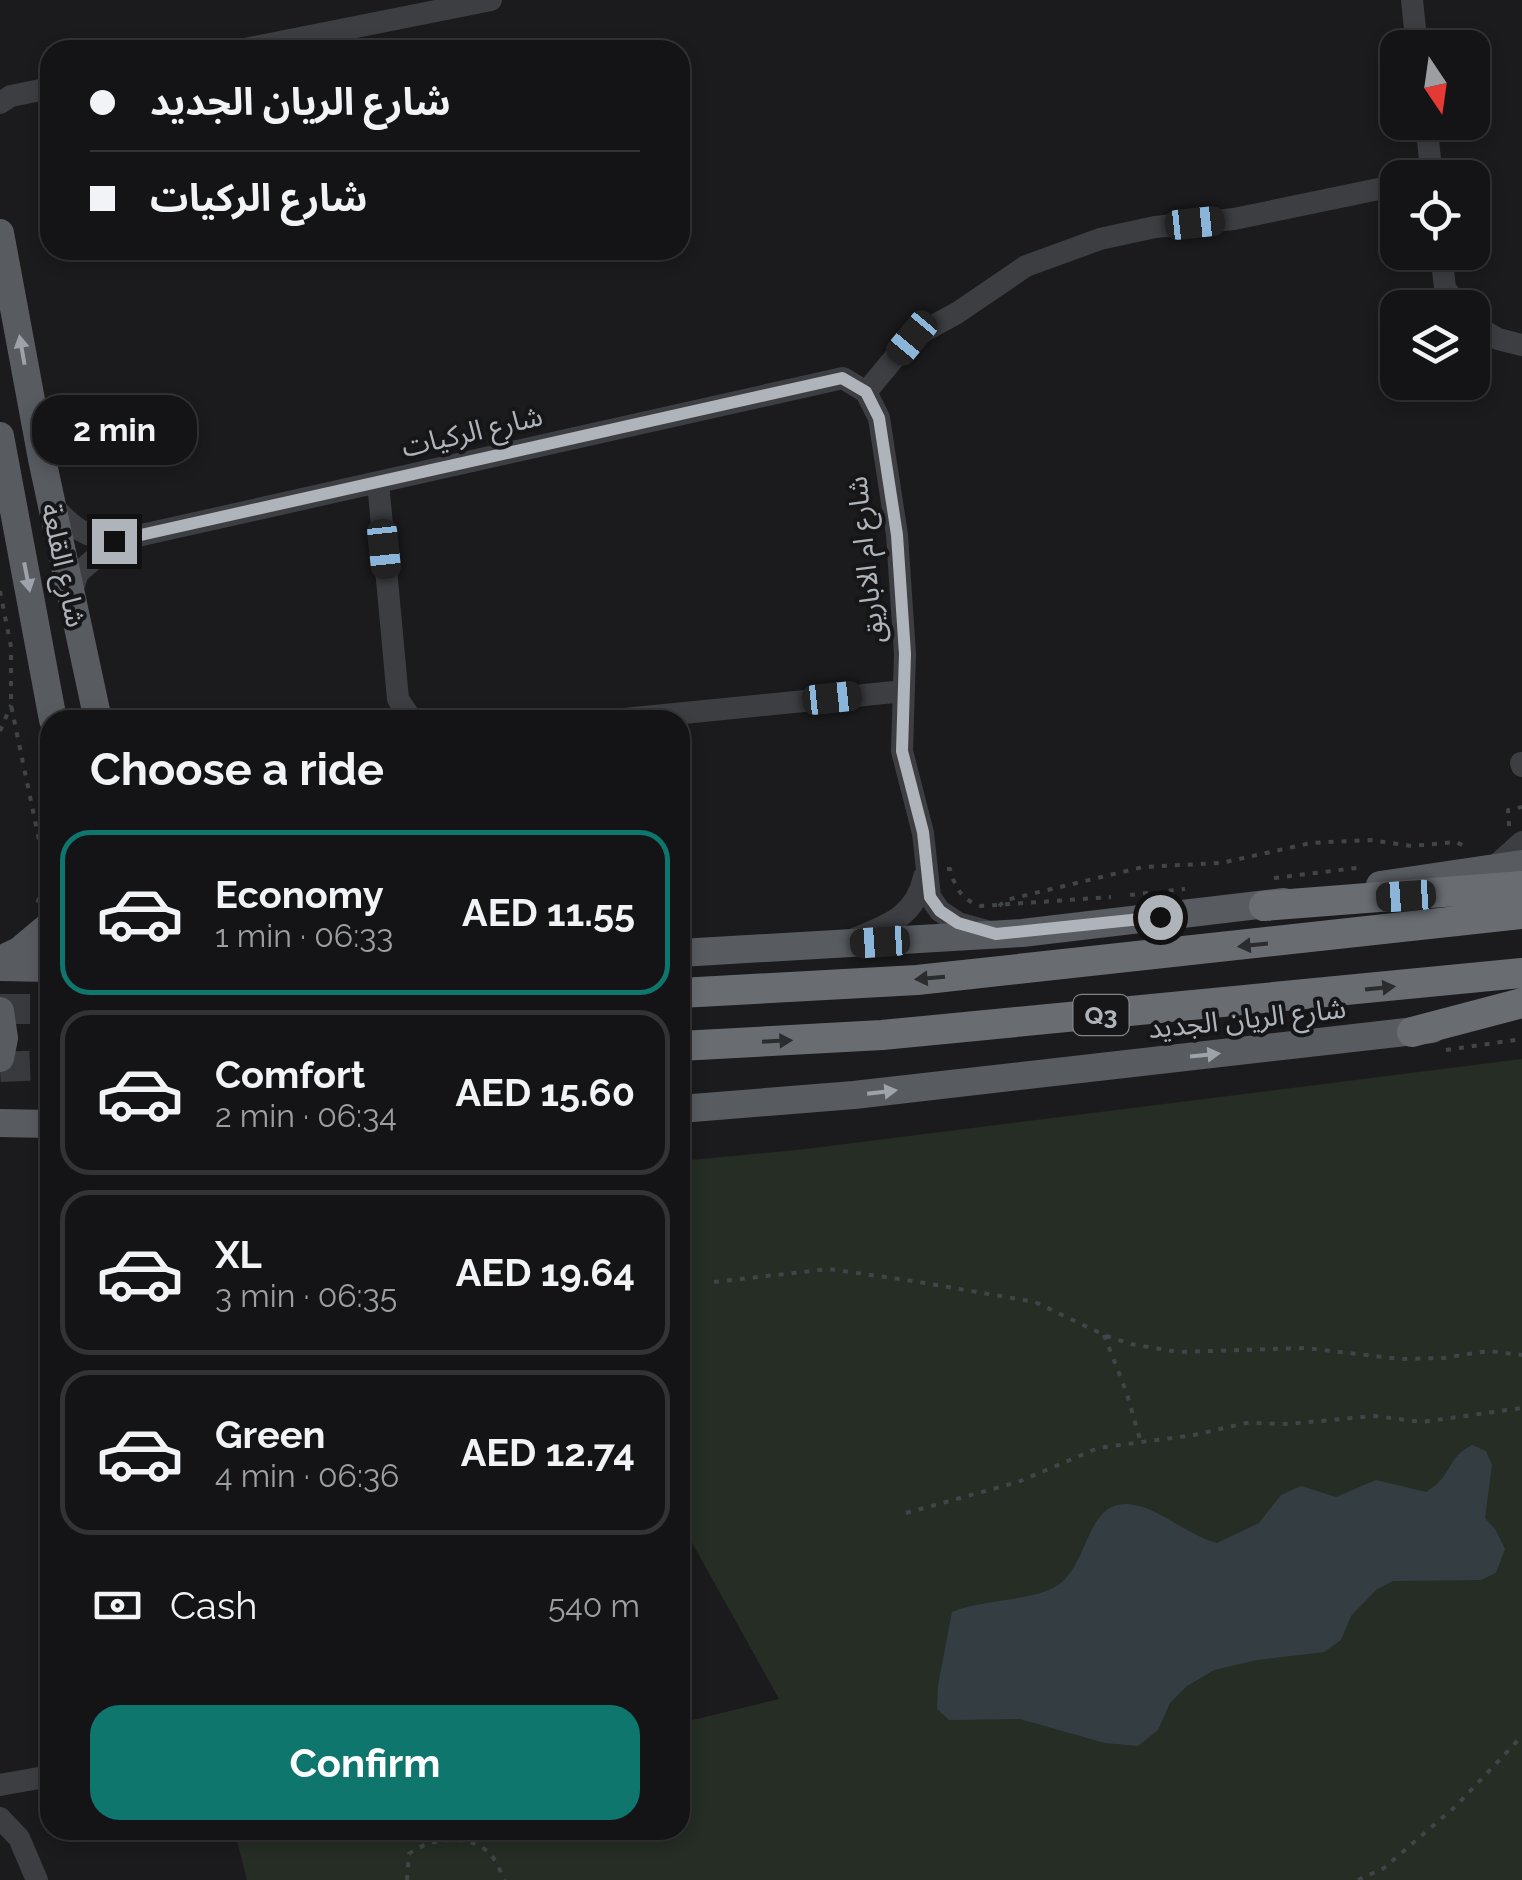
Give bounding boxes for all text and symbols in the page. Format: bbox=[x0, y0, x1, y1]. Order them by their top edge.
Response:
north arrow bbox=[1380, 30, 1490, 140]
map controls bbox=[1380, 30, 1490, 400]
text: شارع الريان الجديد bbox=[150, 79, 451, 124]
button: locate bbox=[1380, 160, 1490, 270]
text: شارع الركيات bbox=[150, 175, 367, 220]
car bbox=[1164, 205, 1226, 241]
button: layers bbox=[1380, 290, 1490, 400]
car bbox=[881, 305, 943, 371]
one-way arrow bbox=[14, 334, 29, 366]
callout: 2 min bbox=[32, 396, 196, 466]
street label: شارع الركيات bbox=[398, 399, 547, 468]
text: 2 min bbox=[73, 411, 156, 448]
street label: شارع ام الاباريق bbox=[840, 474, 895, 645]
street label: شارع القلعة bbox=[30, 500, 93, 631]
car bbox=[366, 518, 402, 580]
route end bbox=[92, 519, 137, 564]
one-way arrow bbox=[20, 562, 35, 594]
car bbox=[801, 680, 863, 716]
text: Choose a ride bbox=[90, 743, 384, 796]
icon: car bbox=[95, 868, 185, 958]
text: Economy bbox=[215, 872, 384, 917]
car bbox=[1375, 879, 1437, 913]
text: AED 11.55 bbox=[462, 890, 635, 935]
route start bbox=[1138, 895, 1183, 940]
text: 1 min · 06:33 bbox=[215, 917, 393, 954]
car bbox=[849, 925, 911, 959]
one-way arrow bbox=[1237, 937, 1269, 953]
one-way arrow bbox=[914, 971, 946, 987]
one-way arrow bbox=[1365, 980, 1396, 996]
street label: شارع الريان الجديد bbox=[1147, 992, 1348, 1049]
road number: Q3 bbox=[1074, 995, 1128, 1035]
one-way arrow bbox=[762, 1033, 794, 1049]
one-way arrow bbox=[1189, 1047, 1221, 1063]
icon: car bbox=[95, 1048, 185, 1138]
text: Comfort bbox=[215, 1052, 365, 1097]
text: AED 15.60 bbox=[456, 1070, 635, 1115]
one-way arrow bbox=[866, 1084, 898, 1100]
text: 2 min · 06:34 bbox=[215, 1097, 397, 1134]
icon: car bbox=[95, 1228, 185, 1318]
text: XL bbox=[215, 1232, 262, 1277]
text: AED 19.64 bbox=[456, 1250, 635, 1295]
text: 3 min · 06:35 bbox=[215, 1277, 397, 1314]
icon: car bbox=[95, 1408, 185, 1498]
text: Green bbox=[215, 1412, 325, 1457]
text: AED 12.74 bbox=[461, 1430, 635, 1475]
text: 4 min · 06:36 bbox=[215, 1457, 399, 1494]
icon: cash bbox=[90, 1578, 145, 1633]
text: Cash bbox=[170, 1583, 257, 1628]
text: 540 m bbox=[548, 1587, 640, 1624]
button: Confirm bbox=[90, 1705, 640, 1820]

